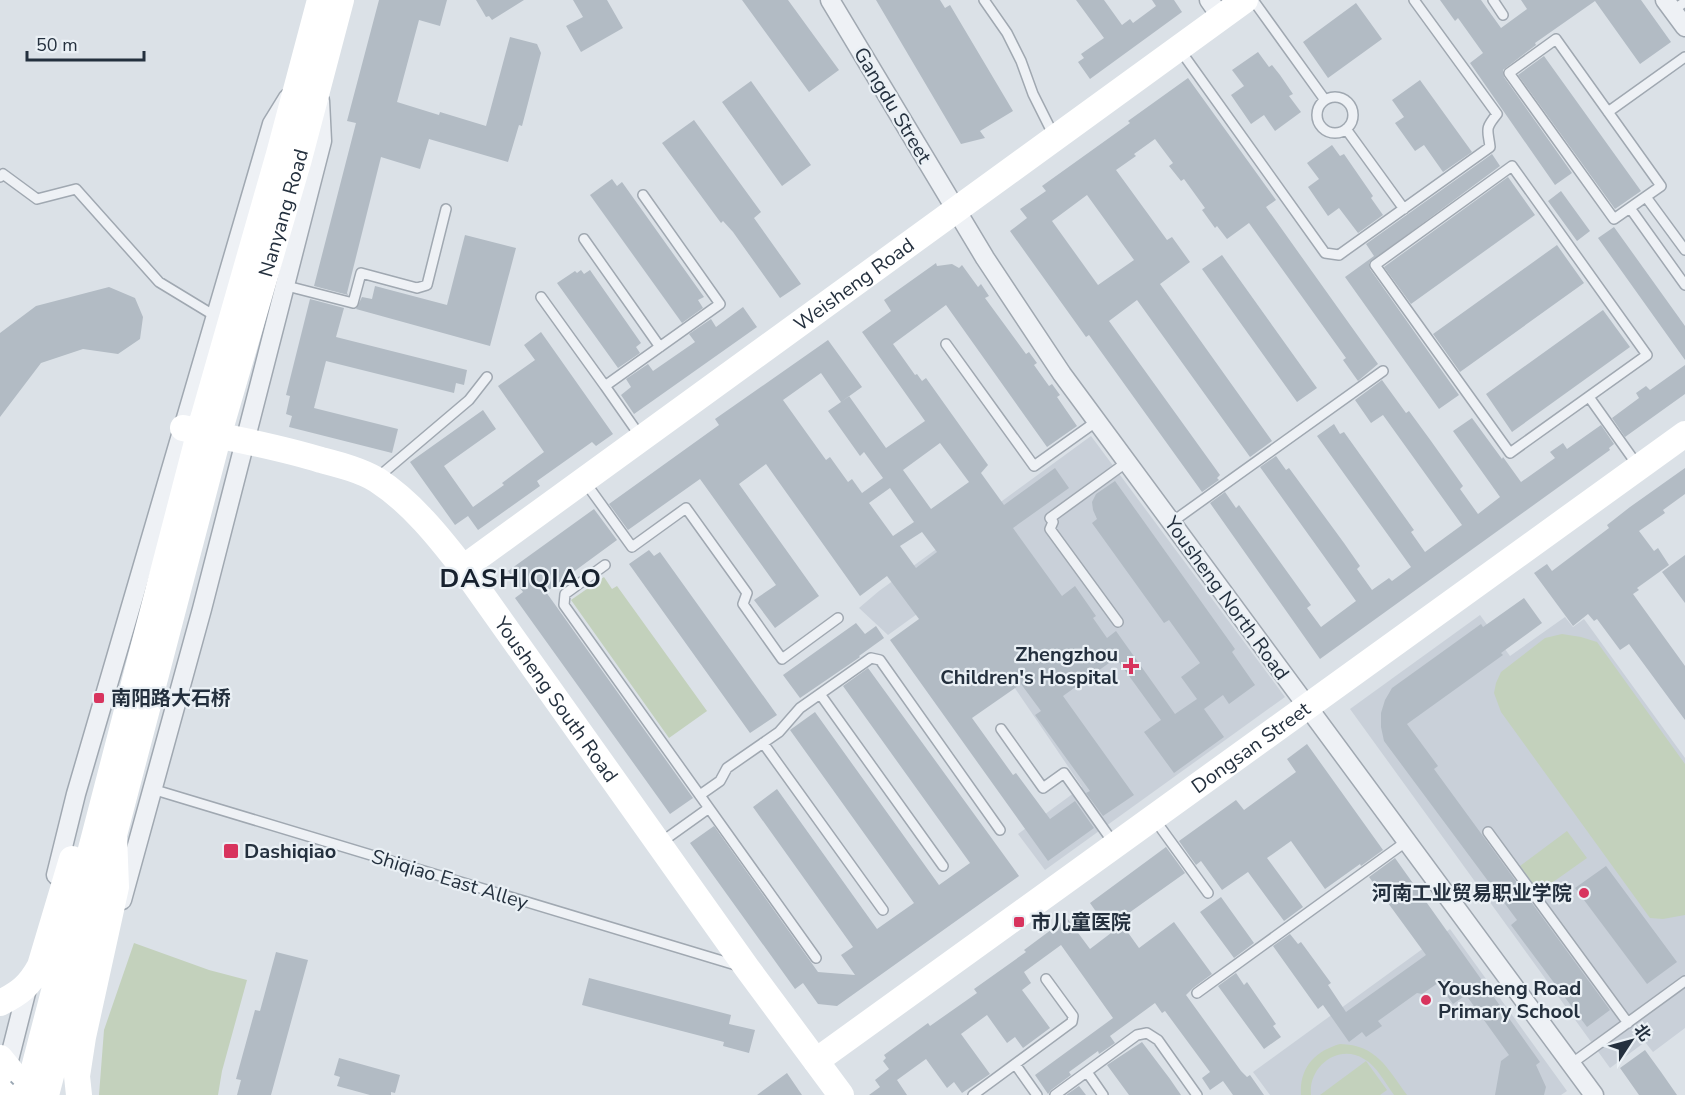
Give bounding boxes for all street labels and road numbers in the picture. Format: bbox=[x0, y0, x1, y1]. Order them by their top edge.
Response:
street label: Gangdu Street bbox=[847, 42, 938, 169]
street label: Nanyang Road bbox=[252, 146, 315, 280]
street label: Weisheng Road bbox=[788, 232, 920, 337]
street label: Yousheng North Road bbox=[1157, 510, 1295, 686]
street label: Yousheng South Road bbox=[487, 610, 624, 788]
street label: Dongsan Street bbox=[1186, 695, 1317, 800]
street label: Shiqiao East Alley bbox=[368, 843, 532, 916]

